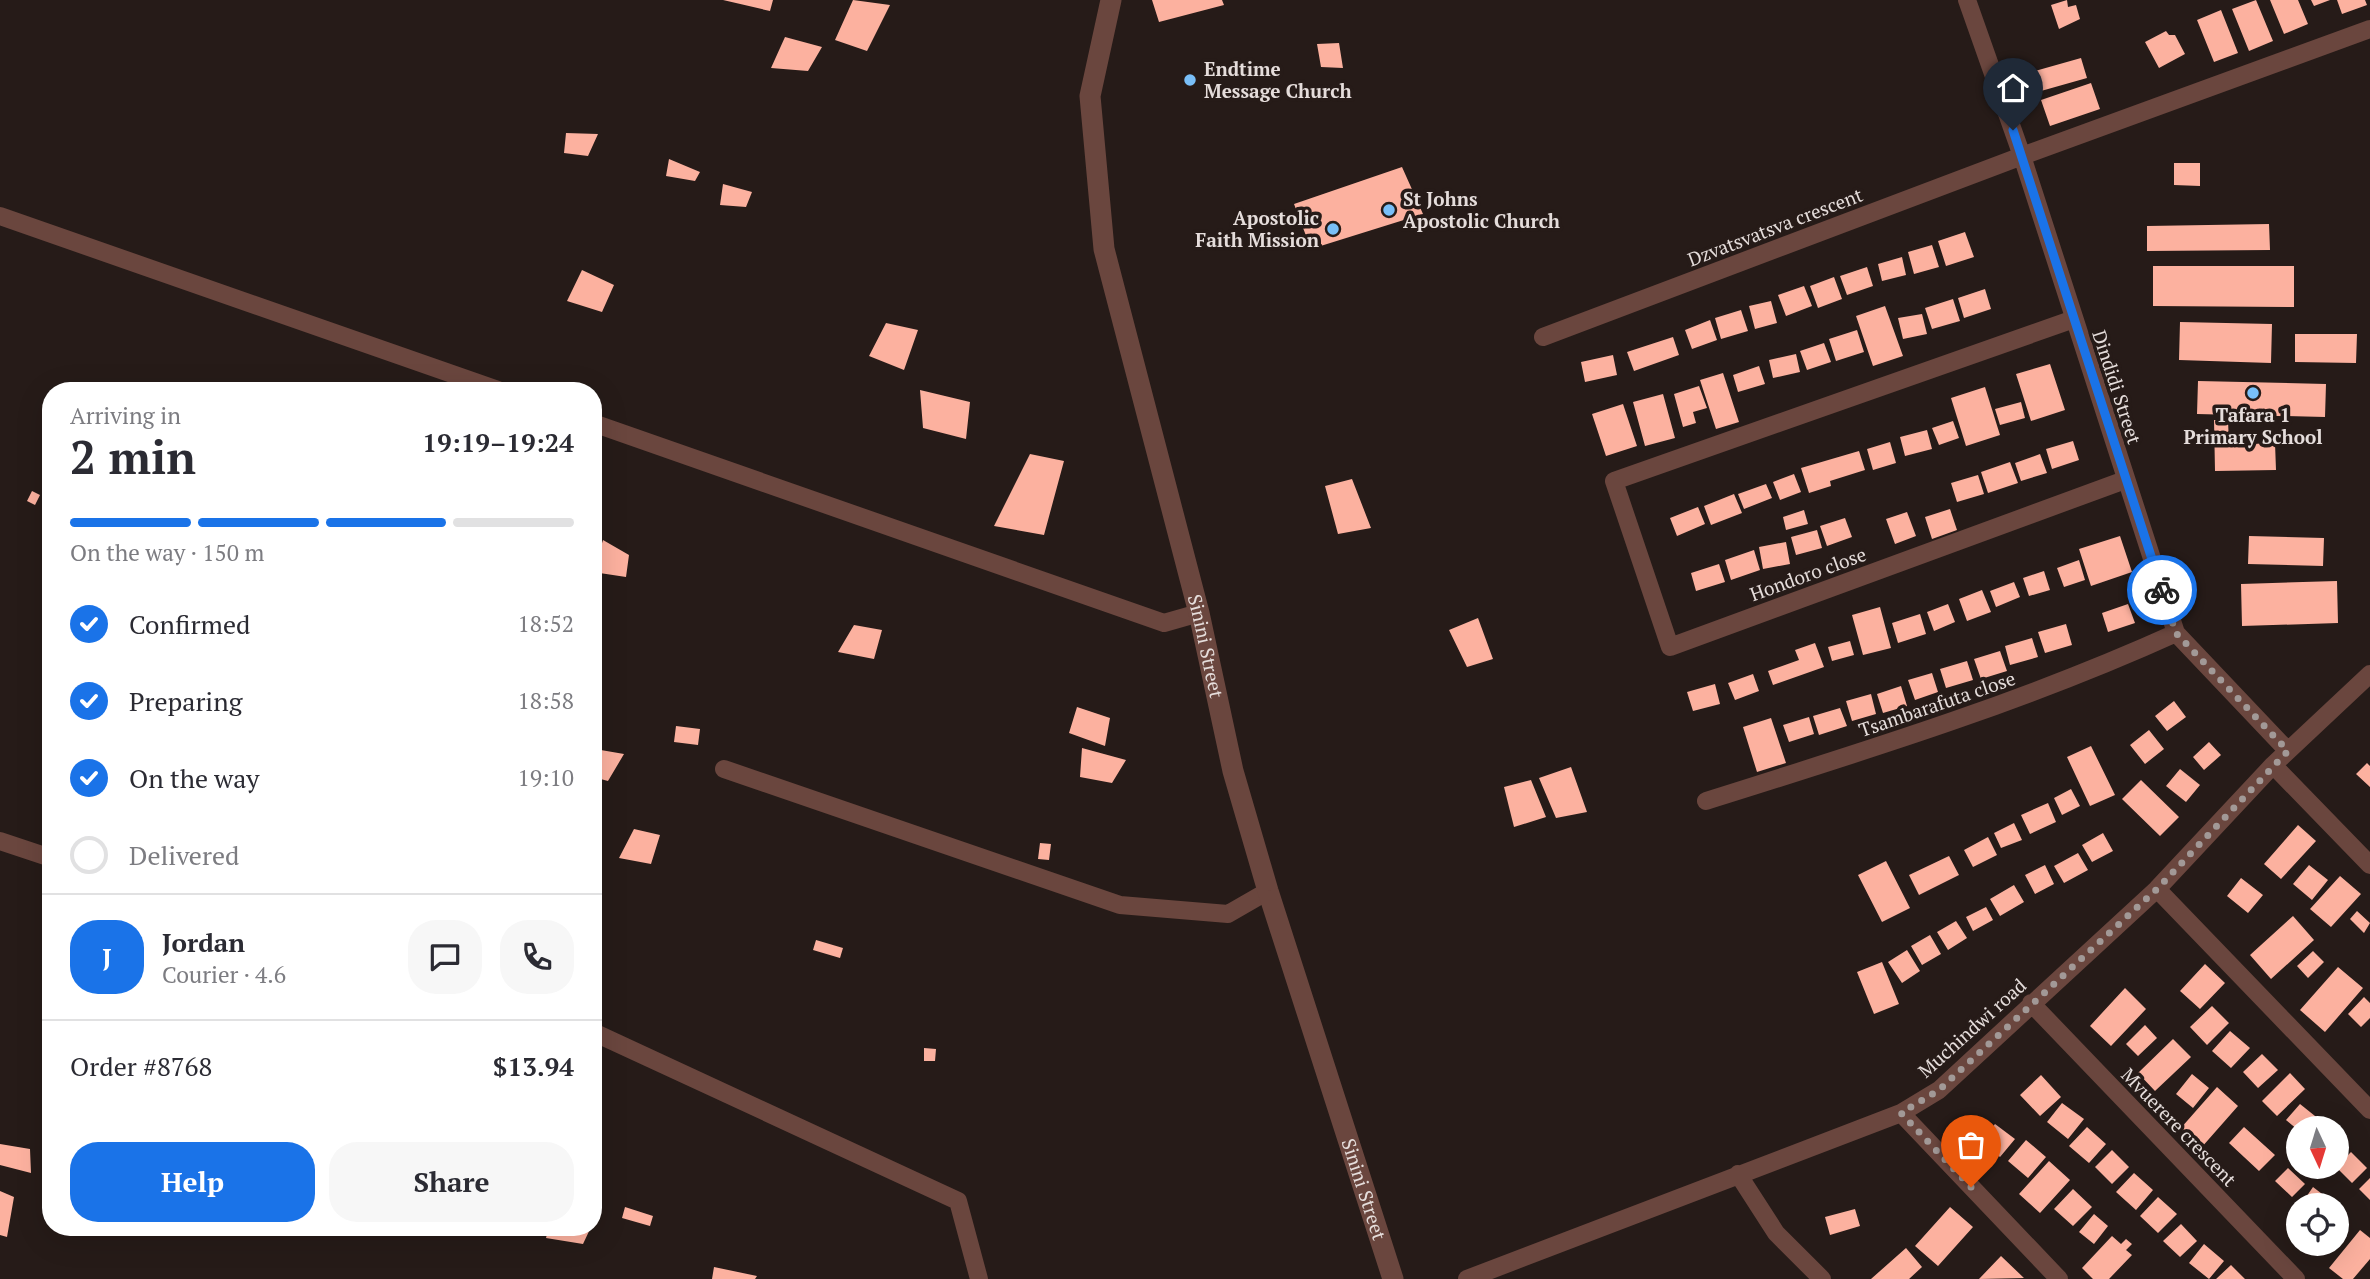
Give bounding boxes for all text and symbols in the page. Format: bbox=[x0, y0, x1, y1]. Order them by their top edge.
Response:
place label: Endtime Message Church bbox=[1204, 56, 1352, 103]
pin bbox=[1983, 58, 2043, 130]
icon: home bbox=[1994, 69, 2032, 107]
marker: Endtime Message Church bbox=[1182, 72, 1198, 88]
street label: Dzvatsvatsva crescent bbox=[1684, 182, 1866, 271]
place label: St Johns Apostolic Church bbox=[1403, 186, 1560, 233]
marker: St Johns Apostolic Church bbox=[1381, 202, 1397, 218]
place label: Apostolic Faith Mission bbox=[1195, 205, 1320, 252]
marker: Apostolic Faith Mission bbox=[1325, 221, 1341, 237]
street label: Dindidi Street bbox=[2087, 327, 2148, 447]
marker: Tafara 1 Primary School bbox=[2245, 385, 2261, 401]
text: Arriving in bbox=[70, 400, 181, 431]
place label: Tafara 1 Primary School bbox=[2183, 402, 2323, 449]
text: 19:19–19:24 bbox=[422, 425, 574, 459]
text: 2 min bbox=[70, 426, 196, 487]
text: On the way · 150 m bbox=[70, 537, 264, 568]
street label: Hondoro close bbox=[1746, 541, 1869, 606]
courier bbox=[2127, 555, 2197, 625]
icon: bike bbox=[2143, 571, 2181, 609]
street label: Sinini Street bbox=[1183, 592, 1230, 700]
icon: check bbox=[70, 605, 108, 643]
text: Confirmed bbox=[129, 607, 250, 641]
text: 18:52 bbox=[517, 608, 574, 639]
street label: Tsambarafuta close bbox=[1855, 665, 2018, 742]
icon: check bbox=[70, 682, 108, 720]
text: Preparing bbox=[129, 684, 242, 718]
text: 18:58 bbox=[517, 685, 574, 716]
icon: check bbox=[70, 759, 108, 797]
text: On the way bbox=[129, 761, 260, 795]
text: 19:10 bbox=[517, 762, 574, 793]
text: Delivered bbox=[129, 838, 239, 872]
button: chat bbox=[408, 920, 482, 994]
button: phone bbox=[500, 920, 574, 994]
text: Jordan bbox=[162, 925, 245, 959]
text: J bbox=[102, 940, 112, 974]
text: Courier · 4.6 bbox=[162, 959, 286, 990]
street label: Muchindwi road bbox=[1912, 972, 2031, 1083]
text: Order #8768 bbox=[70, 1049, 212, 1083]
text: $13.94 bbox=[493, 1049, 574, 1083]
street label: Mvuerere crescent bbox=[2116, 1062, 2242, 1191]
pin bbox=[1941, 1115, 2001, 1187]
north arrow bbox=[2286, 1116, 2348, 1180]
map controls bbox=[2286, 1116, 2349, 1256]
icon: bag bbox=[1952, 1126, 1990, 1164]
street label: Sinini Street bbox=[1336, 1135, 1393, 1243]
button: Help bbox=[70, 1142, 315, 1222]
button: Share bbox=[329, 1142, 574, 1222]
button: locate bbox=[2286, 1193, 2349, 1256]

